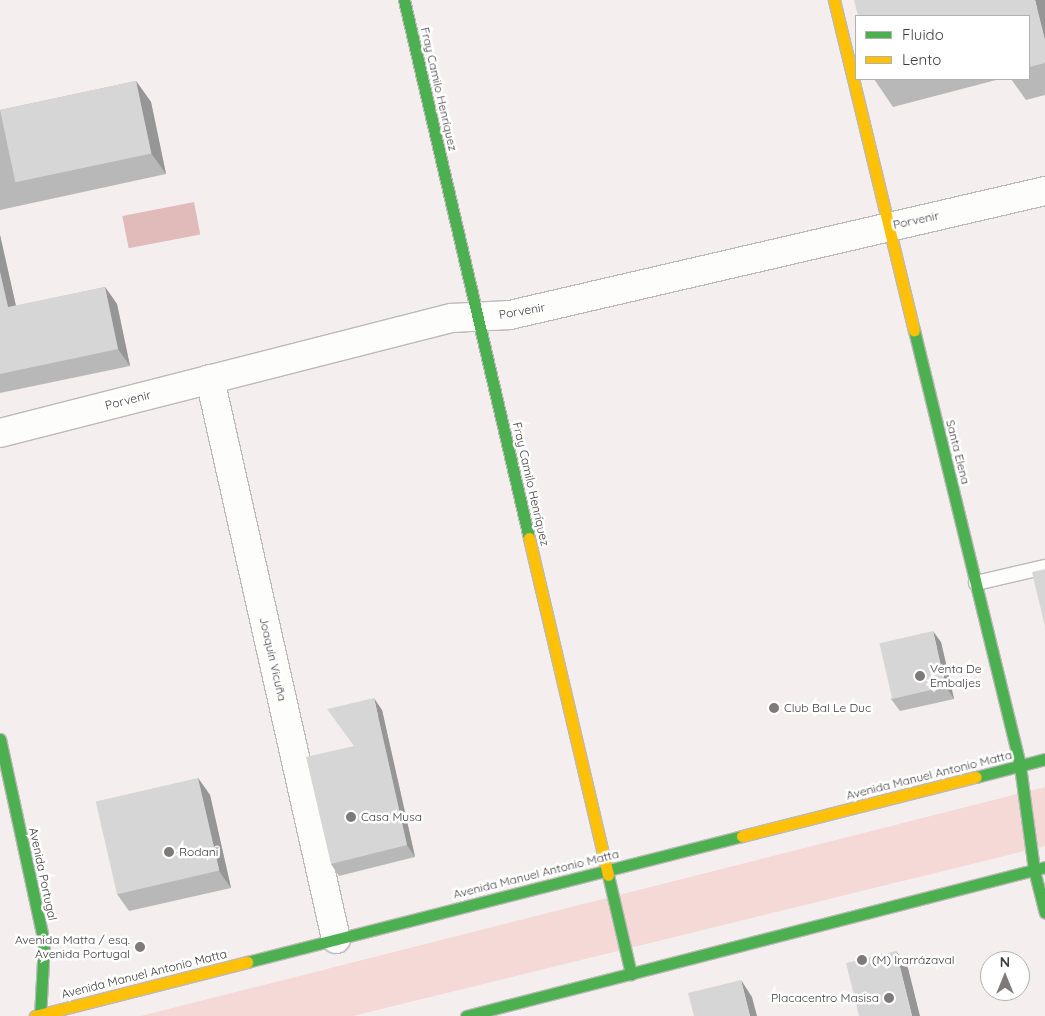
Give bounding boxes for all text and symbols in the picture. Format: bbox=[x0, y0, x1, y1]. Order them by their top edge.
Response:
legend bbox=[855, 15, 1030, 80]
text: Fluido bbox=[902, 25, 944, 44]
street label: Fray Camilo Henríquez bbox=[418, 26, 460, 152]
text: Lento bbox=[902, 50, 941, 69]
street label: Porvenir bbox=[892, 208, 940, 232]
street label: Porvenir bbox=[498, 300, 546, 322]
street label: Porvenir bbox=[104, 387, 152, 413]
street label: Santa Elena bbox=[943, 418, 973, 486]
street label: Fray Camilo Henríquez bbox=[510, 421, 552, 547]
street label: Joaquín Vicuña bbox=[256, 615, 290, 703]
place label: Venta De Embaljes bbox=[930, 662, 982, 690]
marker: Venta De Embaljes bbox=[914, 670, 926, 682]
place label: Club Bal Le Duc bbox=[784, 701, 871, 715]
marker: Club Bal Le Duc bbox=[768, 702, 780, 714]
street label: Avenida Manuel Antonio Matta bbox=[845, 747, 1013, 803]
place label: Casa Musa bbox=[361, 810, 422, 824]
marker: Casa Musa bbox=[345, 811, 357, 823]
street label: Avenida Portugal bbox=[26, 826, 60, 922]
place label: Rodani bbox=[179, 845, 218, 859]
marker: Rodani bbox=[163, 846, 175, 858]
street label: Avenida Manuel Antonio Matta bbox=[452, 846, 620, 902]
place label: Avenida Matta / esq. Avenida Portugal bbox=[15, 933, 130, 961]
marker: Avenida Matta / esq. Avenida Portugal bbox=[134, 941, 146, 953]
street label: Avenida Manuel Antonio Matta bbox=[60, 946, 228, 1002]
north arrow bbox=[980, 951, 1030, 1001]
place label: (M) Irarrázaval bbox=[872, 953, 955, 967]
text: N bbox=[1000, 953, 1010, 971]
marker: (M) Irarrázaval bbox=[856, 954, 868, 966]
place label: Placacentro Masisa bbox=[771, 991, 879, 1005]
marker: Placacentro Masisa bbox=[883, 992, 895, 1004]

